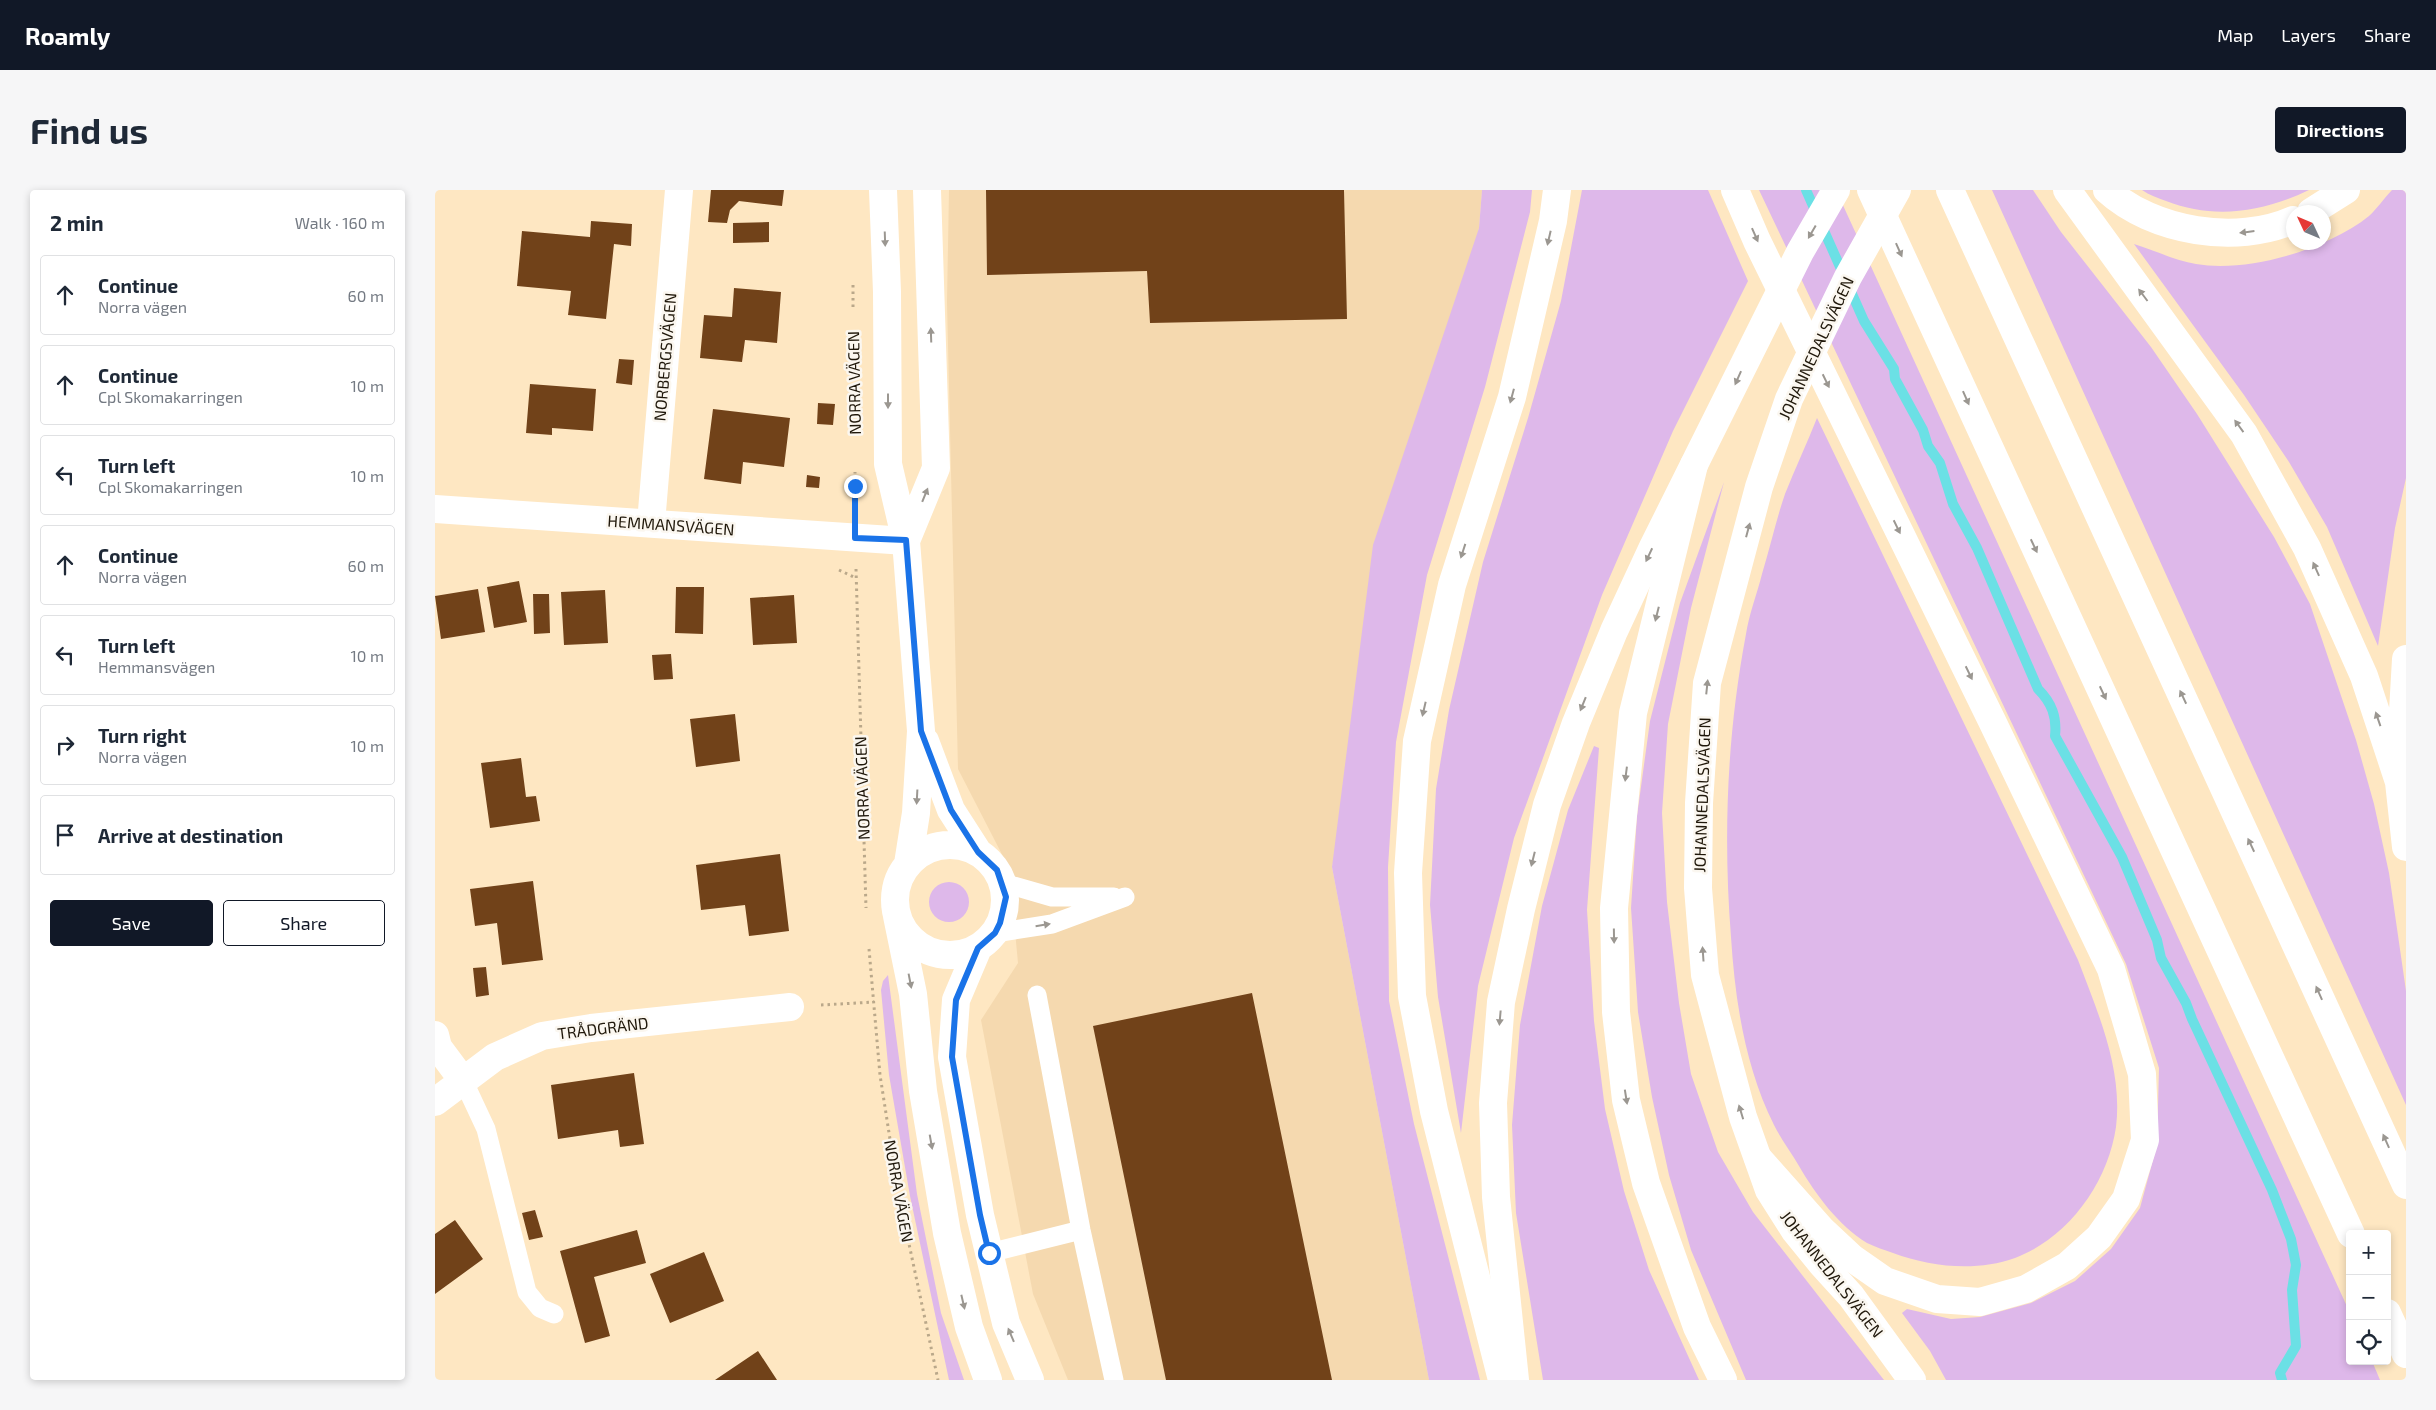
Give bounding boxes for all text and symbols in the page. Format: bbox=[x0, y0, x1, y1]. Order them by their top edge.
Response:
text: Roamly bbox=[25, 21, 110, 50]
text: Map bbox=[2217, 24, 2253, 46]
text: Layers bbox=[2281, 24, 2336, 46]
text: Share bbox=[2364, 24, 2411, 46]
button: Directions bbox=[2275, 107, 2406, 153]
text: Find us bbox=[30, 109, 148, 151]
north arrow bbox=[2286, 205, 2331, 250]
text: 2 min bbox=[50, 210, 104, 235]
text: Walk · 160 m bbox=[295, 213, 385, 232]
one-way arrow bbox=[1807, 226, 1816, 239]
one-way arrow bbox=[1751, 228, 1759, 242]
one-way arrow bbox=[2238, 228, 2254, 236]
one-way arrow bbox=[881, 231, 889, 247]
one-way arrow bbox=[1545, 231, 1553, 246]
one-way arrow bbox=[1895, 243, 1903, 257]
street label: JOHANNEDALSVÄGEN bbox=[1774, 273, 1857, 422]
text: Continue bbox=[98, 274, 178, 297]
icon: ahead bbox=[51, 281, 79, 309]
text: 60 m bbox=[348, 286, 384, 305]
one-way arrow bbox=[2137, 289, 2148, 302]
street label: NORBERGSVÄGEN bbox=[649, 292, 680, 422]
text: Norra vägen bbox=[98, 297, 187, 316]
one-way arrow bbox=[926, 327, 934, 343]
street label: NORRA VÄGEN bbox=[843, 331, 864, 435]
text: Continue bbox=[98, 364, 178, 387]
one-way arrow bbox=[1734, 370, 1743, 385]
icon: ahead bbox=[51, 371, 79, 399]
one-way arrow bbox=[1822, 374, 1830, 388]
text: 10 m bbox=[350, 376, 384, 395]
text: Cpl Skomakarringen bbox=[98, 387, 243, 406]
one-way arrow bbox=[1507, 389, 1515, 404]
one-way arrow bbox=[1963, 391, 1971, 405]
one-way arrow bbox=[884, 393, 892, 409]
one-way arrow bbox=[2233, 420, 2244, 433]
text: Turn left bbox=[98, 454, 175, 477]
icon: left bbox=[51, 461, 79, 489]
text: 10 m bbox=[350, 466, 384, 485]
route end bbox=[844, 475, 867, 498]
text: Cpl Skomakarringen bbox=[98, 477, 243, 496]
one-way arrow bbox=[921, 488, 929, 502]
street label: HEMMANSVÄGEN bbox=[607, 511, 735, 538]
one-way arrow bbox=[1893, 520, 1901, 534]
one-way arrow bbox=[1744, 523, 1752, 538]
one-way arrow bbox=[2031, 539, 2039, 553]
text: Continue bbox=[98, 544, 178, 567]
one-way arrow bbox=[1459, 544, 1467, 559]
one-way arrow bbox=[1644, 548, 1653, 563]
icon: ahead bbox=[51, 551, 79, 579]
text: 60 m bbox=[348, 556, 384, 575]
one-way arrow bbox=[2312, 562, 2320, 576]
text: Norra vägen bbox=[98, 567, 187, 586]
one-way arrow bbox=[1653, 607, 1661, 622]
text: Turn left bbox=[98, 634, 175, 657]
icon: left bbox=[51, 641, 79, 669]
text: 10 m bbox=[350, 646, 384, 665]
text: Hemmansvägen bbox=[98, 657, 215, 676]
one-way arrow bbox=[1965, 666, 1973, 680]
one-way arrow bbox=[1703, 679, 1711, 695]
one-way arrow bbox=[2099, 686, 2107, 700]
one-way arrow bbox=[2179, 690, 2188, 705]
one-way arrow bbox=[1579, 697, 1587, 711]
one-way arrow bbox=[1420, 701, 1428, 716]
one-way arrow bbox=[2374, 711, 2382, 726]
street label: JOHANNEDALSVÄGEN bbox=[1689, 717, 1714, 873]
text: Turn right bbox=[98, 724, 186, 747]
icon: right bbox=[51, 731, 79, 759]
text: 10 m bbox=[350, 736, 384, 755]
street label: NORRA VÄGEN bbox=[850, 736, 873, 840]
text: Norra vägen bbox=[98, 747, 187, 766]
one-way arrow bbox=[1622, 766, 1630, 782]
one-way arrow bbox=[913, 789, 921, 805]
icon: arrive bbox=[51, 821, 79, 849]
text: Arrive at destination bbox=[98, 824, 283, 847]
one-way arrow bbox=[2247, 838, 2255, 852]
one-way arrow bbox=[1529, 851, 1537, 866]
button: Save bbox=[50, 900, 213, 946]
button: Share bbox=[223, 900, 385, 946]
one-way arrow bbox=[1036, 921, 1052, 929]
one-way arrow bbox=[1611, 928, 1619, 944]
one-way arrow bbox=[1699, 946, 1707, 962]
one-way arrow bbox=[906, 974, 914, 989]
one-way arrow bbox=[2314, 986, 2322, 1000]
one-way arrow bbox=[1496, 1010, 1504, 1026]
street label: TRÅDGRÄND bbox=[556, 1012, 650, 1043]
one-way arrow bbox=[1622, 1090, 1630, 1106]
one-way arrow bbox=[1737, 1104, 1745, 1119]
one-way arrow bbox=[2381, 1134, 2389, 1148]
one-way arrow bbox=[928, 1135, 936, 1151]
street label: NORRA VÄGEN bbox=[881, 1138, 918, 1244]
street label: JOHANNEDALSVÄGEN bbox=[1777, 1207, 1888, 1341]
map controls bbox=[2346, 1230, 2391, 1365]
button: + bbox=[2346, 1230, 2391, 1275]
route start bbox=[978, 1242, 1001, 1265]
button: − bbox=[2346, 1275, 2391, 1320]
one-way arrow bbox=[959, 1294, 967, 1309]
button: locate bbox=[2346, 1320, 2391, 1365]
one-way arrow bbox=[1007, 1328, 1015, 1342]

